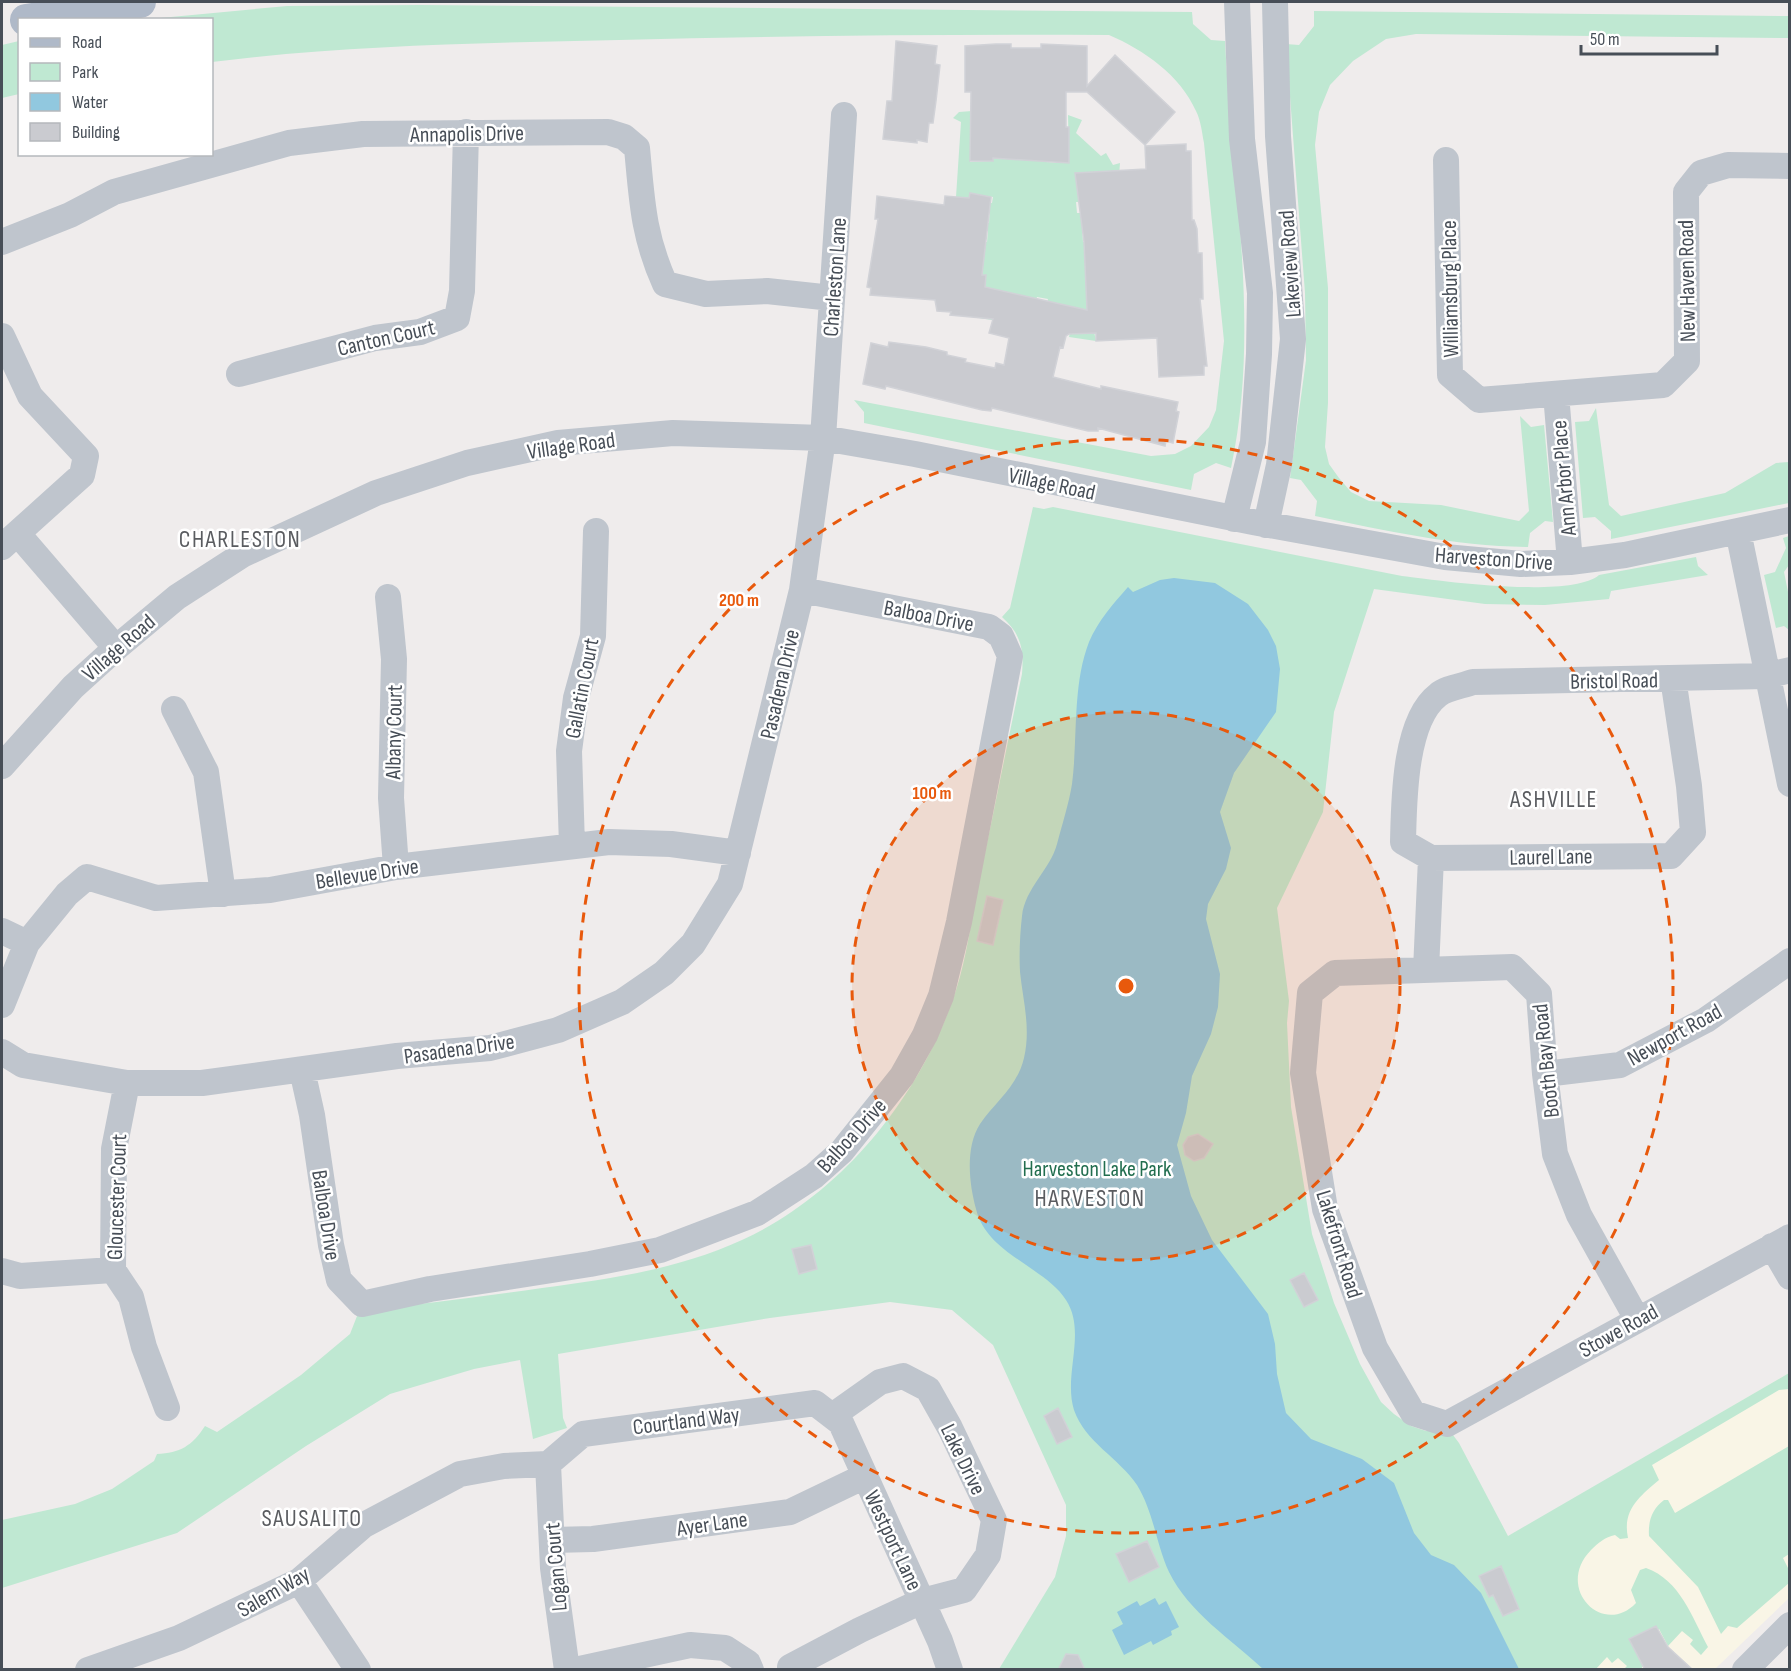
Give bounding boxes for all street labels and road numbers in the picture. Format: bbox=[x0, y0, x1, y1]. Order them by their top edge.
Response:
street label: Annapolis Drive bbox=[409, 120, 524, 149]
street label: Lakeview Road bbox=[1273, 209, 1308, 318]
street label: Charleston Lane bbox=[818, 217, 853, 337]
street label: Williamsburg Place bbox=[1436, 220, 1465, 358]
street label: New Haven Road bbox=[1673, 220, 1702, 342]
street label: Canton Court bbox=[335, 314, 438, 363]
street label: Ann Arbor Place bbox=[1546, 419, 1583, 538]
street label: Village Road bbox=[526, 427, 617, 466]
street label: Village Road bbox=[1006, 462, 1098, 507]
street label: Harveston Drive bbox=[1434, 542, 1554, 577]
street label: Balboa Drive bbox=[881, 595, 976, 638]
street label: Village Road bbox=[77, 609, 161, 687]
street label: Pasadena Drive bbox=[755, 627, 806, 742]
street label: Gallatin Court bbox=[560, 635, 605, 741]
street label: Bristol Road bbox=[1570, 667, 1658, 696]
street label: Albany Court bbox=[380, 684, 409, 781]
street label: Laurel Lane bbox=[1509, 843, 1593, 872]
street label: Bellevue Drive bbox=[314, 853, 421, 896]
street label: Newport Road bbox=[1623, 998, 1727, 1072]
street label: Booth Bay Road bbox=[1527, 1002, 1566, 1119]
street label: Pasadena Drive bbox=[402, 1028, 516, 1071]
street label: Balboa Drive bbox=[812, 1093, 893, 1179]
street label: Gloucester Court bbox=[102, 1133, 133, 1261]
street label: Balboa Drive bbox=[305, 1168, 346, 1262]
street label: Lakefront Road bbox=[1309, 1187, 1368, 1302]
street label: Stowe Road bbox=[1574, 1299, 1663, 1364]
street label: Courtland Way bbox=[631, 1401, 742, 1441]
street label: Lake Drive bbox=[934, 1420, 991, 1499]
street label: Westport Lane bbox=[858, 1486, 928, 1595]
street label: Ayer Lane bbox=[674, 1506, 749, 1543]
street label: Logan Court bbox=[539, 1521, 574, 1612]
street label: Salem Way bbox=[233, 1561, 315, 1624]

